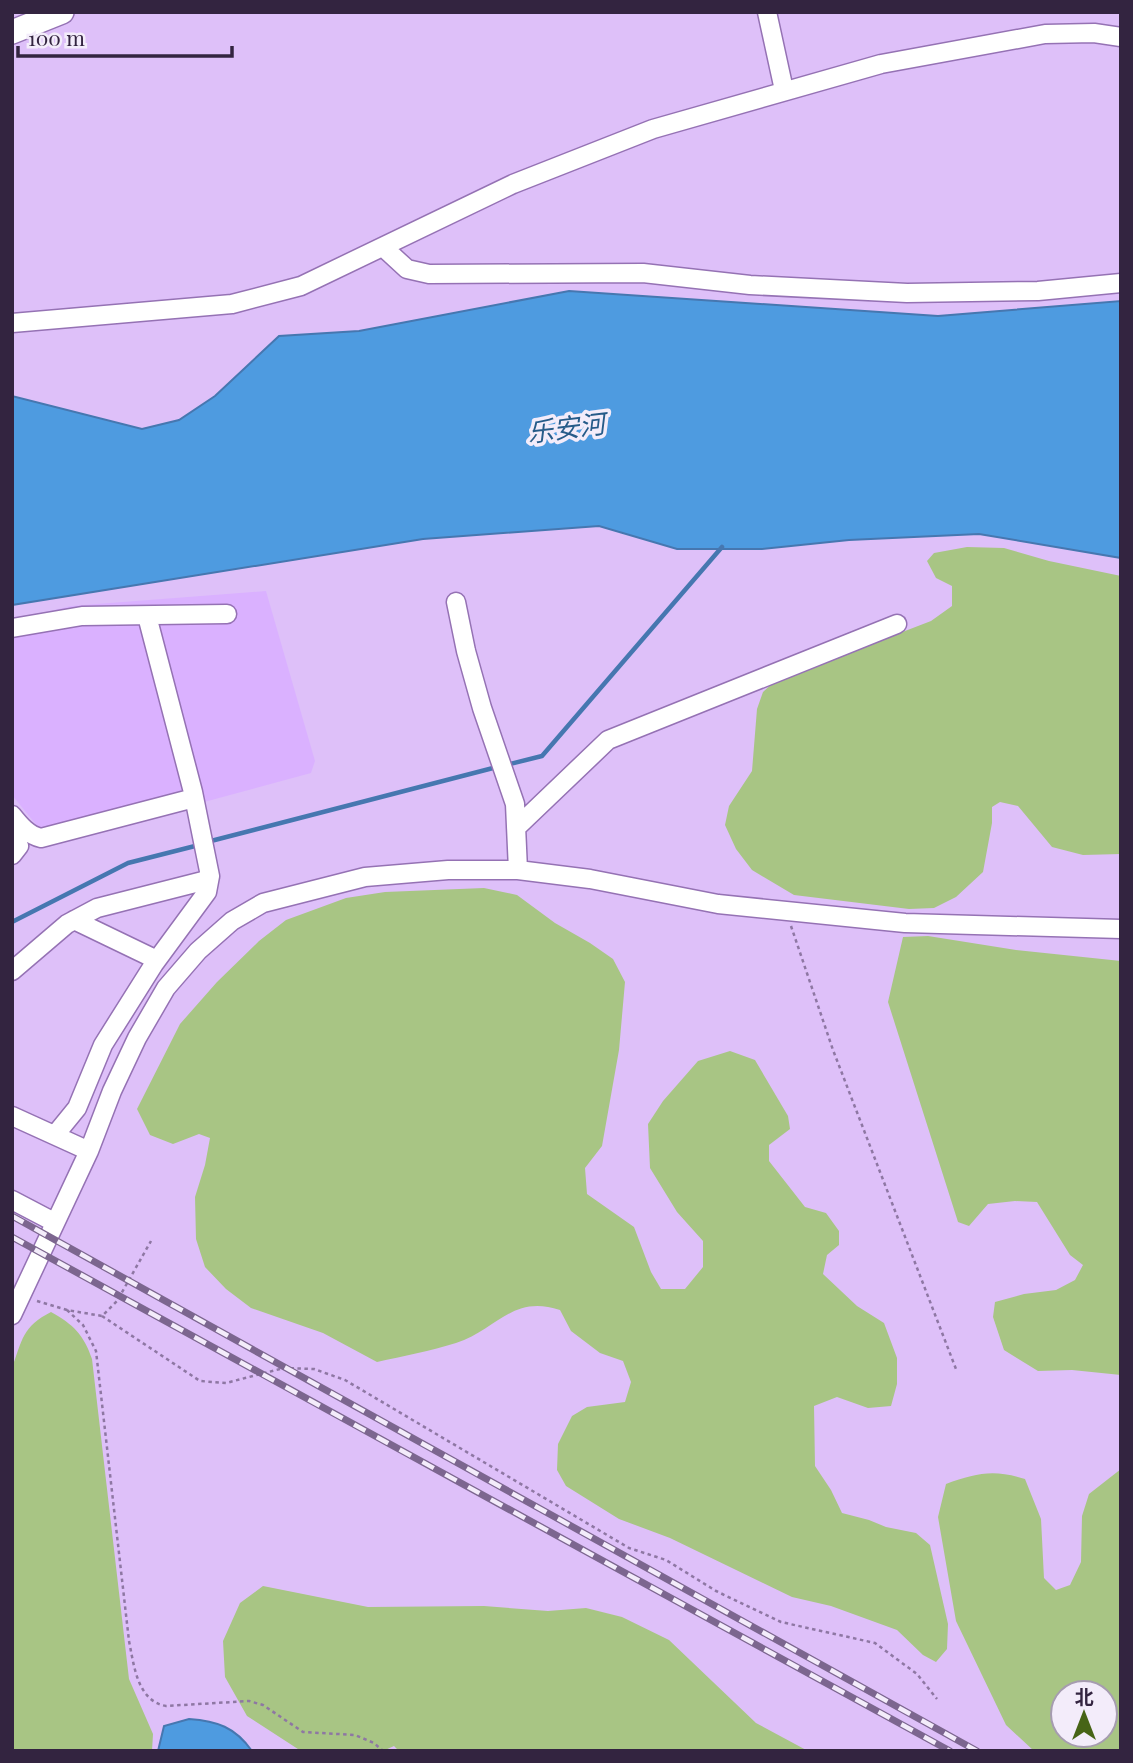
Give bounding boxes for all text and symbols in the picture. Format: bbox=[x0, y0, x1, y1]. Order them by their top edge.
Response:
scale bar bbox=[18, 14, 231, 58]
text: 100 m bbox=[28, 23, 85, 51]
water label: 乐安河 bbox=[525, 404, 612, 449]
north arrow bbox=[1049, 1679, 1119, 1749]
text: 北 bbox=[1074, 1683, 1094, 1709]

